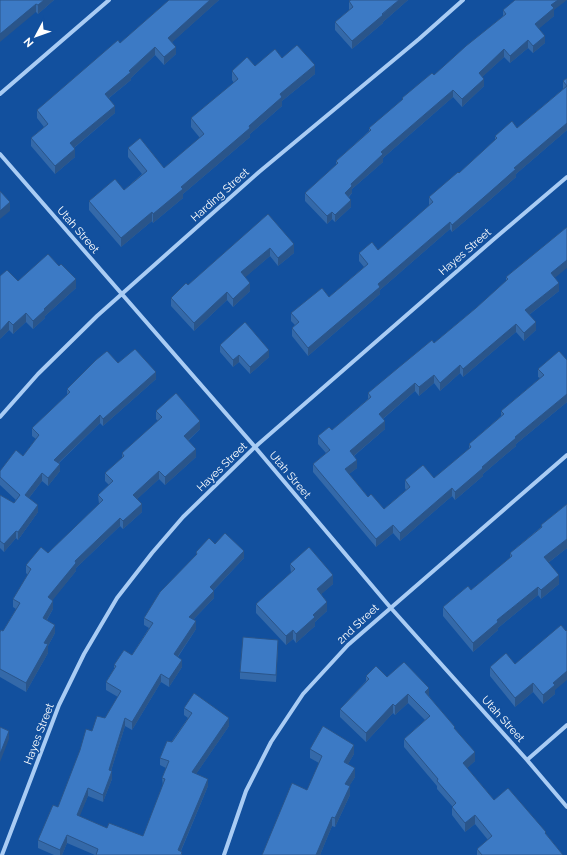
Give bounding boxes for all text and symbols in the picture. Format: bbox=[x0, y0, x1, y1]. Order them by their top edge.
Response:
north arrow bbox=[16, 16, 56, 56]
text: N bbox=[21, 35, 36, 50]
street label: Harding Street bbox=[188, 165, 252, 224]
street label: Utah Street bbox=[54, 204, 102, 256]
street label: Hayes Street bbox=[436, 226, 494, 278]
street label: Hayes Street bbox=[194, 440, 250, 494]
street label: Utah Street bbox=[266, 449, 314, 501]
street label: 2nd Street bbox=[334, 601, 382, 647]
street label: Utah Street bbox=[479, 693, 527, 745]
street label: Hayes Street bbox=[21, 701, 57, 767]

